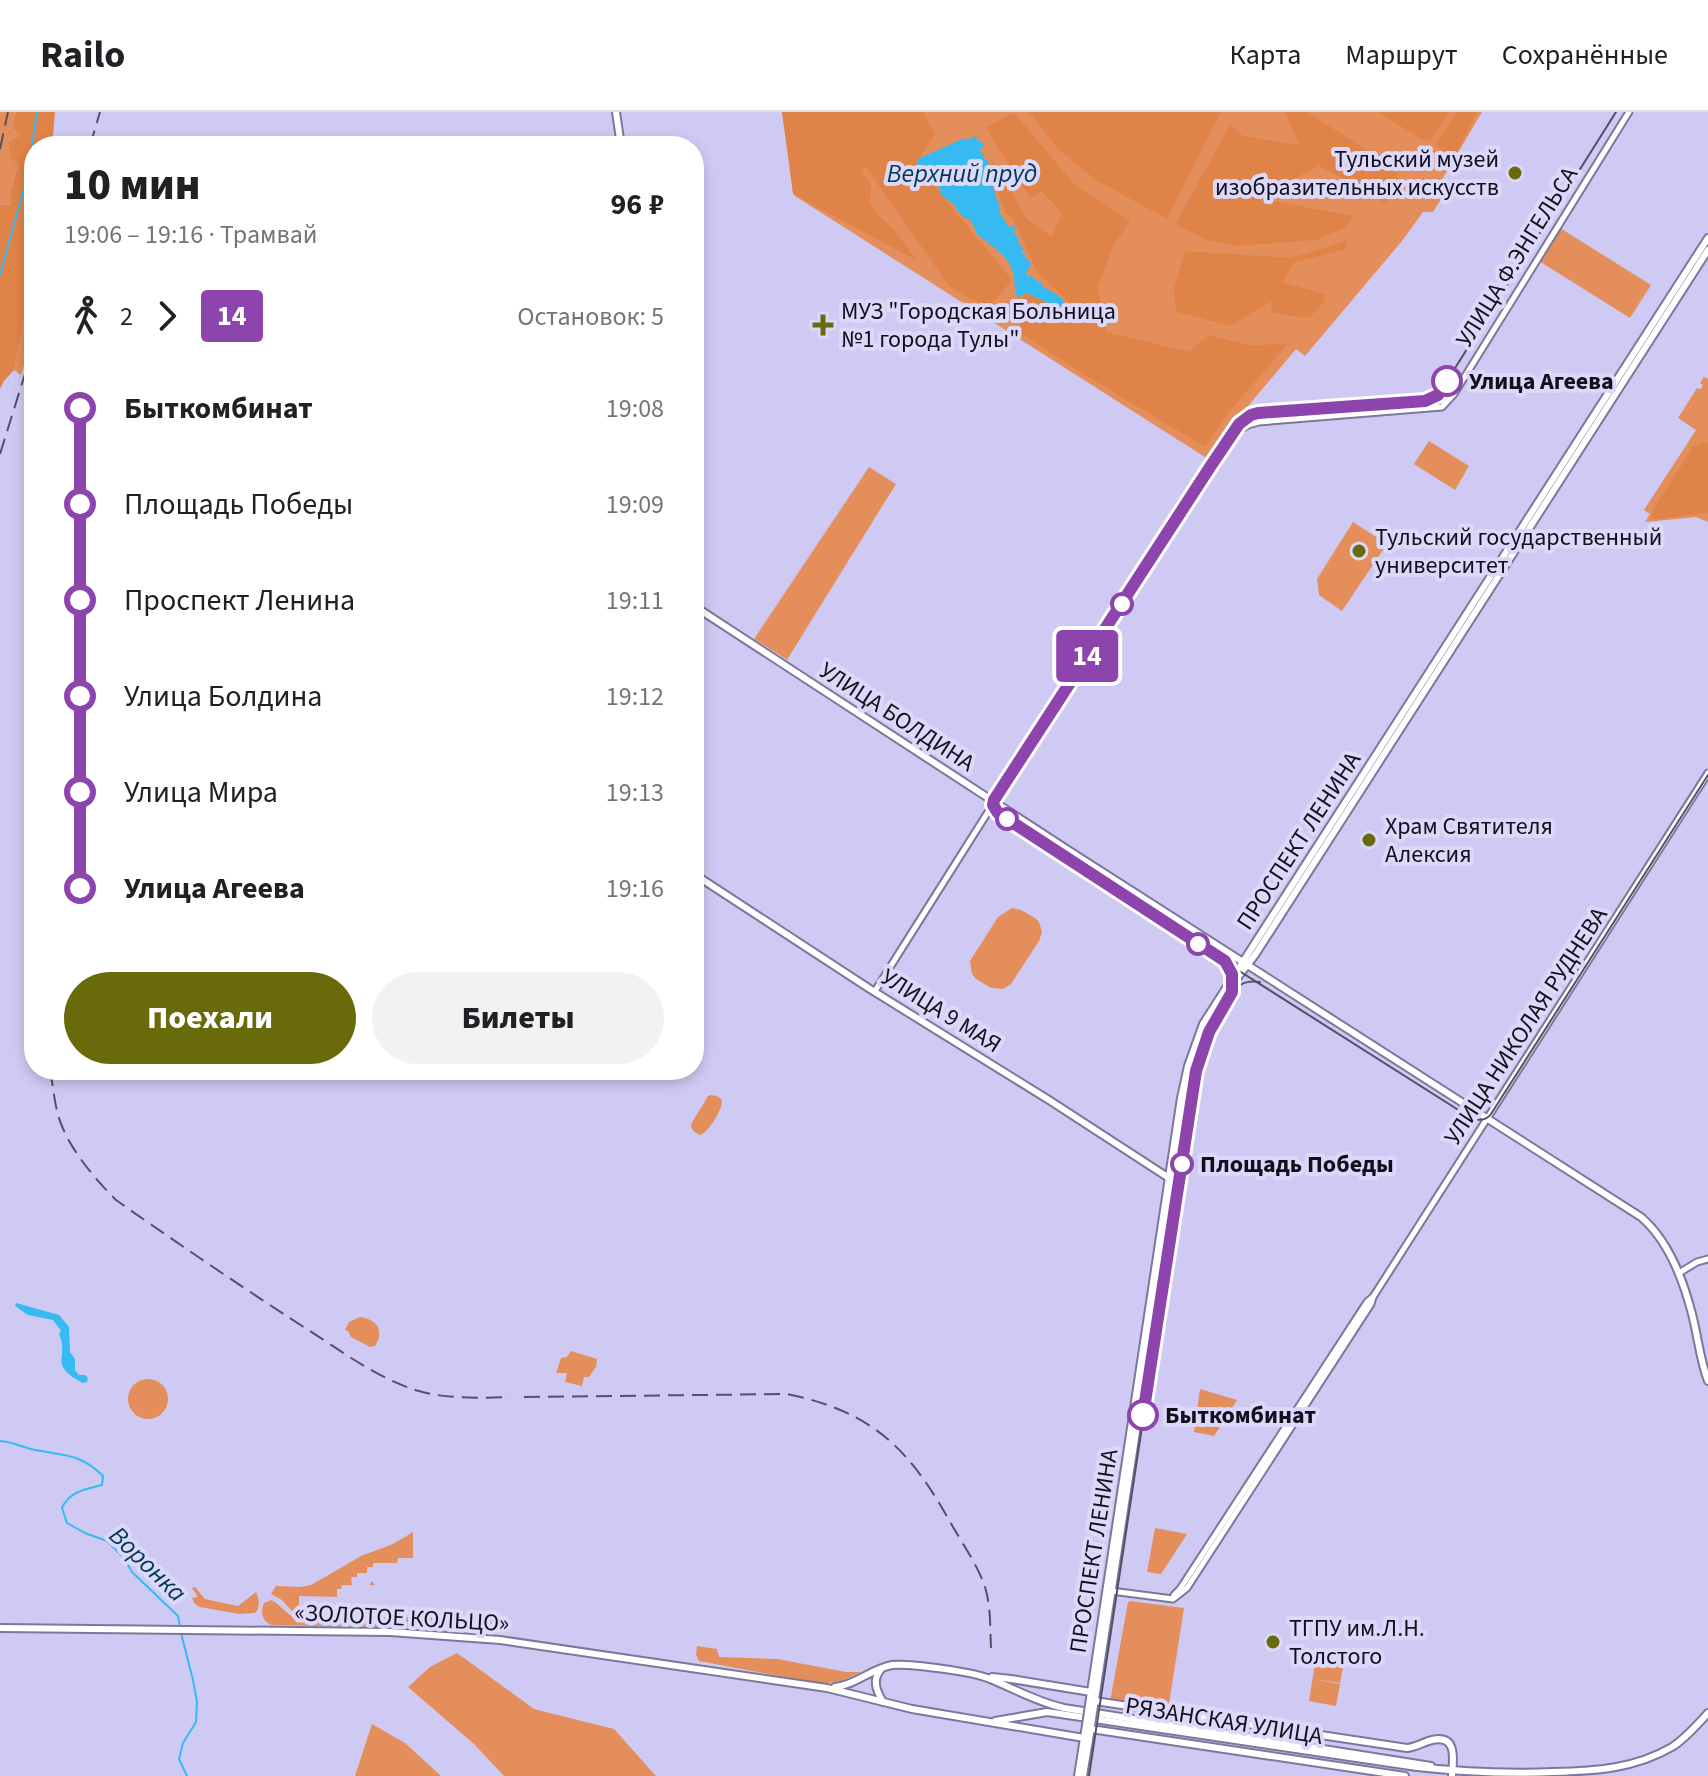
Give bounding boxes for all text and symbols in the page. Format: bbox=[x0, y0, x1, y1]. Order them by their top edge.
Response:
text: Railo bbox=[40, 28, 125, 82]
text: Карта bbox=[1230, 35, 1301, 75]
text: Маршрут bbox=[1345, 35, 1458, 75]
text: Сохранённые bbox=[1502, 35, 1668, 75]
place label: Тульский музей изобразительных искусств bbox=[1215, 142, 1499, 205]
text: 10 мин bbox=[64, 154, 201, 217]
water label: Верхний пруд bbox=[887, 155, 1037, 192]
street label: УЛИЦА Ф.ЭНГЕЛЬСА bbox=[1447, 160, 1587, 354]
marker: Тульский музей изобразительных искусств bbox=[1506, 164, 1524, 182]
text: 96 ₽ bbox=[610, 183, 664, 226]
text: 19:06 – 19:16 · Трамвай bbox=[64, 216, 317, 253]
icon: walk bbox=[64, 294, 108, 338]
icon: forward bbox=[145, 294, 189, 338]
place label: МУЗ "Городская Больница №1 города Тулы" bbox=[841, 294, 1116, 357]
text: 14 bbox=[217, 296, 247, 336]
text: 2 bbox=[120, 298, 133, 335]
text: Остановок: 5 bbox=[517, 298, 664, 335]
marker: МУЗ "Городская Больница №1 города Тулы" bbox=[812, 314, 834, 336]
place label: Улица Агеева bbox=[1469, 364, 1614, 399]
marker: Улица Агеева bbox=[1432, 366, 1462, 396]
text: Быткомбинат bbox=[124, 387, 313, 430]
text: 19:08 bbox=[606, 390, 664, 427]
text: Площадь Победы bbox=[124, 483, 353, 526]
text: 19:09 bbox=[606, 486, 664, 523]
place label: Тульский государственный университет bbox=[1375, 520, 1662, 583]
marker: Тульский государственный университет bbox=[1350, 542, 1368, 560]
text: Проспект Ленина bbox=[124, 579, 355, 622]
text: 19:11 bbox=[606, 582, 664, 619]
unlabelled marker bbox=[1111, 593, 1133, 615]
line badge: 14 bbox=[1051, 630, 1123, 682]
text: 14 bbox=[1072, 636, 1102, 676]
street label: УЛИЦА БОЛДИНА bbox=[812, 654, 982, 780]
text: Улица Болдина bbox=[124, 675, 322, 718]
text: 19:12 bbox=[606, 678, 664, 715]
street label: ПРОСПЕКТ ЛЕНИНА bbox=[1228, 745, 1370, 937]
text: Улица Мира bbox=[124, 771, 278, 814]
text: 19:13 bbox=[606, 774, 664, 811]
unlabelled marker bbox=[996, 808, 1018, 830]
place label: Храм Святителя Алексия bbox=[1385, 809, 1553, 872]
marker: Храм Святителя Алексия bbox=[1360, 831, 1378, 849]
text: Улица Агеева bbox=[124, 867, 305, 910]
text: 19:16 bbox=[606, 870, 664, 907]
street label: УЛИЦА НИКОЛАЯ РУДНЕВА bbox=[1436, 900, 1616, 1152]
unlabelled marker bbox=[1187, 933, 1209, 955]
street label: УЛИЦА 9 МАЯ bbox=[874, 960, 1008, 1062]
button: Поехали bbox=[64, 972, 356, 1064]
button: Билеты bbox=[372, 972, 664, 1064]
place label: Площадь Победы bbox=[1200, 1147, 1394, 1182]
marker: Площадь Победы bbox=[1171, 1153, 1193, 1175]
place label: Быткомбинат bbox=[1165, 1398, 1316, 1433]
marker: Быткомбинат bbox=[1128, 1400, 1158, 1430]
street label: ПРОСПЕКТ ЛЕНИНА bbox=[1061, 1446, 1127, 1656]
water label: Воронка bbox=[101, 1518, 195, 1610]
street label: «ЗОЛОТОЕ КОЛЬЦО» bbox=[294, 1595, 510, 1641]
place label: ТГПУ им.Л.Н. Толстого bbox=[1289, 1611, 1425, 1674]
marker: ТГПУ им.Л.Н. Толстого bbox=[1264, 1633, 1282, 1651]
street label: РЯЗАНСКАЯ УЛИЦА bbox=[1123, 1688, 1325, 1754]

